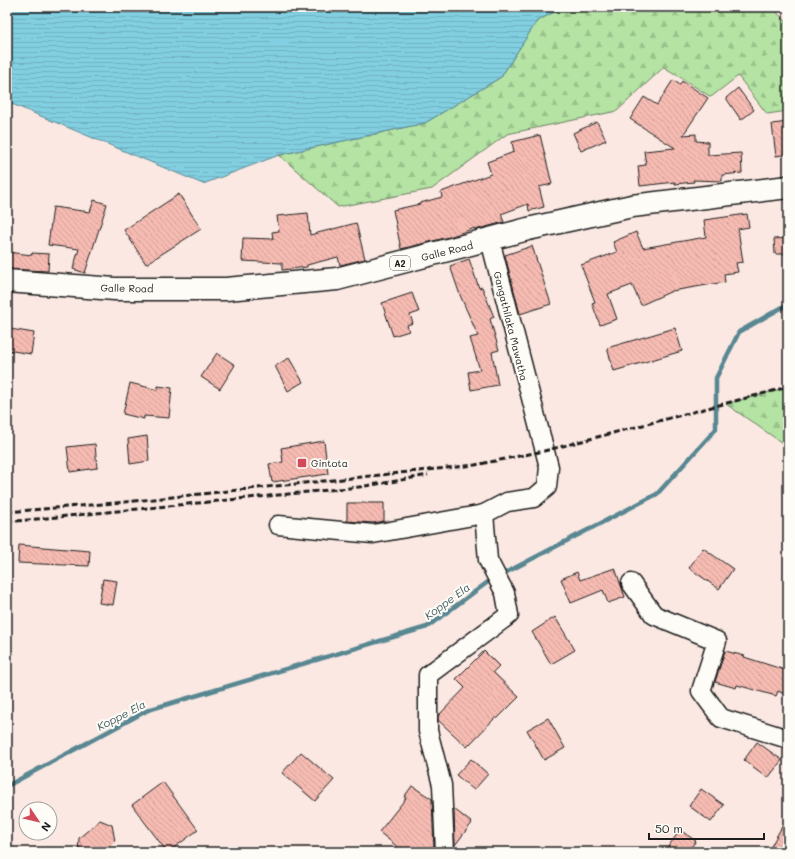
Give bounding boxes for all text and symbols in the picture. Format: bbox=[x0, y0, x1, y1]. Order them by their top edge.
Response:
street label: Galle Road bbox=[420, 238, 474, 264]
road number: A2 bbox=[390, 256, 410, 270]
street label: Gangathilaka Mawatha bbox=[491, 270, 531, 382]
street label: Galle Road bbox=[100, 281, 154, 295]
place label: Gintota bbox=[311, 456, 348, 470]
marker: Gintota bbox=[296, 457, 308, 469]
water label: Koppe Ela bbox=[421, 579, 473, 623]
water label: Koppe Ela bbox=[94, 696, 148, 734]
north arrow bbox=[18, 801, 58, 841]
scale bar bbox=[649, 815, 764, 841]
text: N bbox=[38, 819, 55, 835]
text: 50 m bbox=[655, 820, 683, 836]

